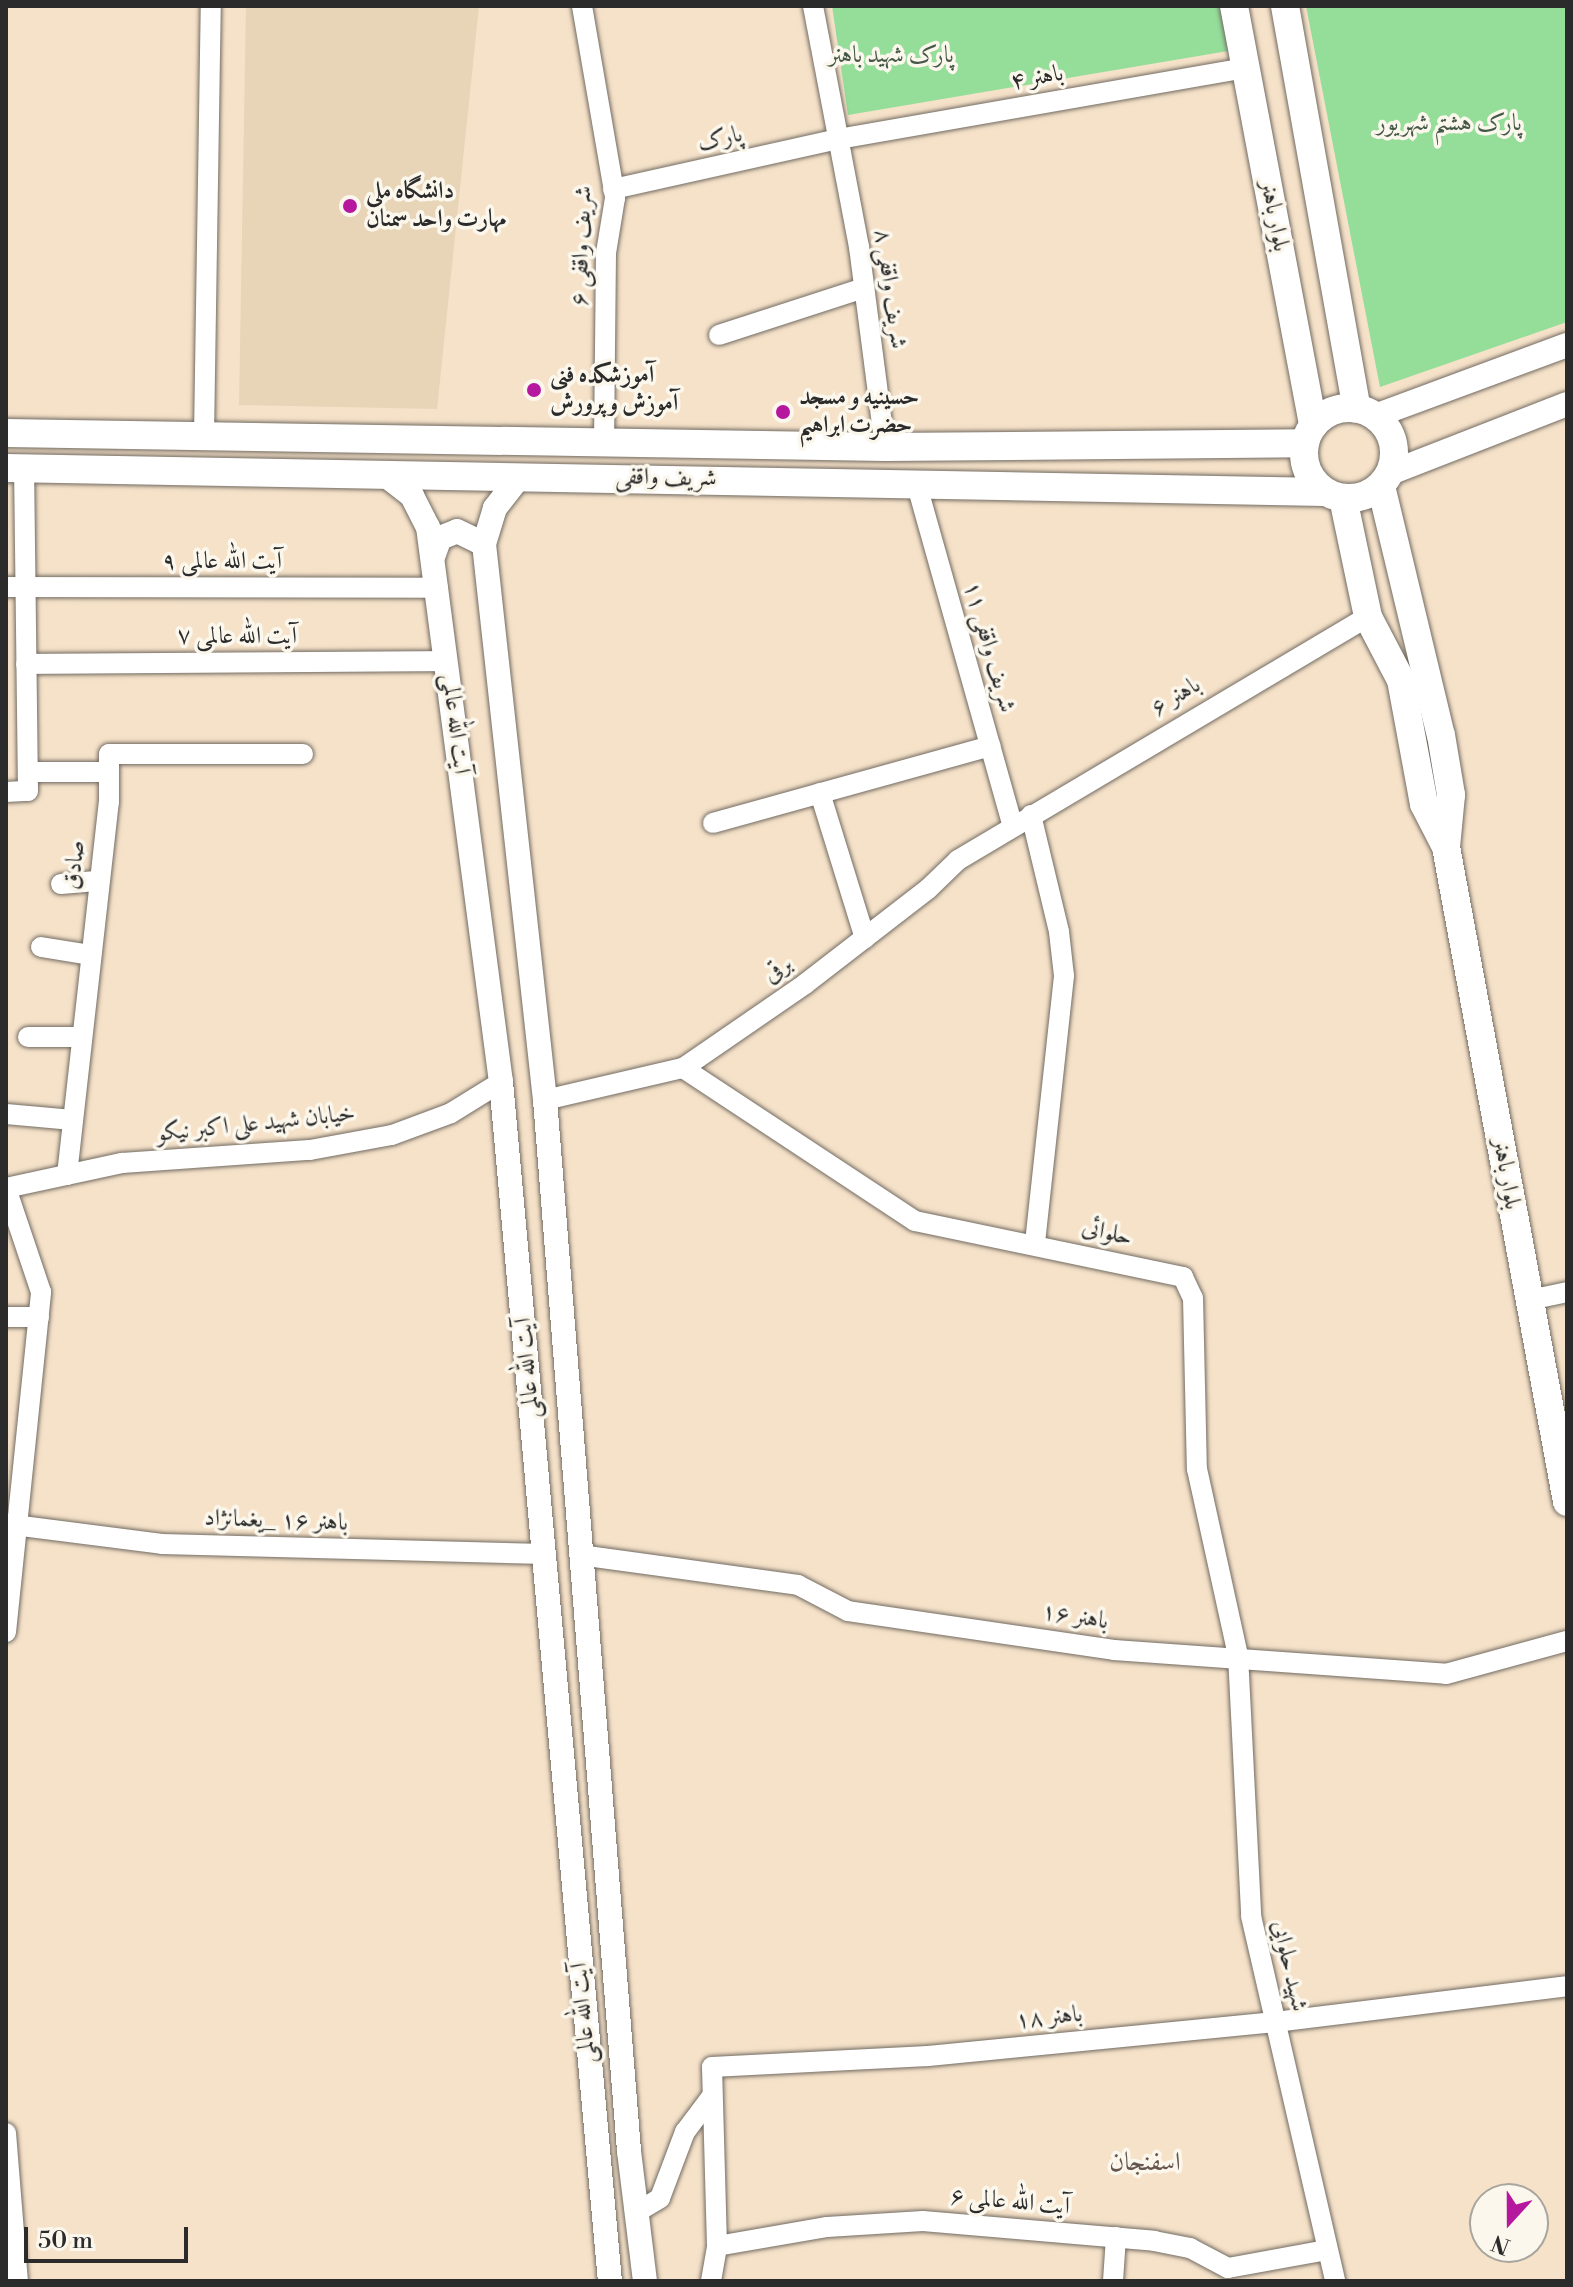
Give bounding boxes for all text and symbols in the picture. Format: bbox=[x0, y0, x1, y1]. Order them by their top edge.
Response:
park label: پارک شهید باهنر bbox=[828, 42, 954, 70]
street label: باهنر ۴ bbox=[1008, 59, 1066, 97]
park label: پارک هشتم شهریور bbox=[1376, 110, 1522, 138]
street label: پارک bbox=[695, 120, 745, 158]
place label: دانشگاه ملی مهارت واحد سمنان bbox=[366, 178, 506, 234]
street label: بلوار باهنر bbox=[1253, 178, 1295, 254]
street label: شریف واقفی ۶ bbox=[566, 185, 598, 307]
marker: دانشگاه ملی مهارت واحد سمنان bbox=[341, 197, 359, 215]
street label: شریف واقفی ۸ bbox=[867, 227, 913, 351]
place label: آموزشکده فنی آموزش و پرورش bbox=[550, 362, 678, 418]
marker: آموزشکده فنی آموزش و پرورش bbox=[525, 381, 543, 399]
place label: حسینیه و مسجد حضرت ابراهیم bbox=[799, 384, 919, 440]
marker: حسینیه و مسجد حضرت ابراهیم bbox=[774, 403, 792, 421]
street label: شریف واقفی bbox=[615, 463, 717, 493]
street label: آیت الله عالمی ۹ bbox=[162, 548, 282, 576]
street label: شریف واقفی ۱۱ bbox=[957, 578, 1021, 716]
street label: آیت الله عالمی ۷ bbox=[177, 623, 297, 651]
street label: باهنر ۶ bbox=[1146, 671, 1206, 723]
street label: آیت الله عالمی bbox=[435, 672, 475, 776]
street label: صادق bbox=[58, 839, 92, 891]
street label: برقی bbox=[758, 950, 798, 990]
street label: خیابان شهید علی اکبر نیکو bbox=[155, 1099, 357, 1149]
street label: بلوار باهنر bbox=[1486, 1136, 1526, 1212]
street label: حلوائی bbox=[1079, 1213, 1135, 1253]
street label: آیت الله عالمی bbox=[509, 1316, 547, 1420]
street label: باهنر ۱۶ _یغمانژاد bbox=[204, 1504, 348, 1538]
street label: باهنر ۱۶ bbox=[1040, 1598, 1110, 1636]
street label: شهید حلوایی bbox=[1265, 1918, 1313, 2014]
street label: آیت الله عالمی bbox=[565, 1961, 603, 2065]
street label: باهنر ۱۸ bbox=[1014, 2000, 1084, 2036]
district label: اسفنجان bbox=[1109, 2147, 1181, 2179]
street label: آیت الله عالمی ۶ bbox=[949, 2182, 1071, 2222]
north arrow bbox=[1469, 2183, 1549, 2263]
scale bar bbox=[28, 2211, 192, 2261]
text: 50 m bbox=[38, 2226, 93, 2256]
text: N bbox=[1488, 2228, 1514, 2260]

